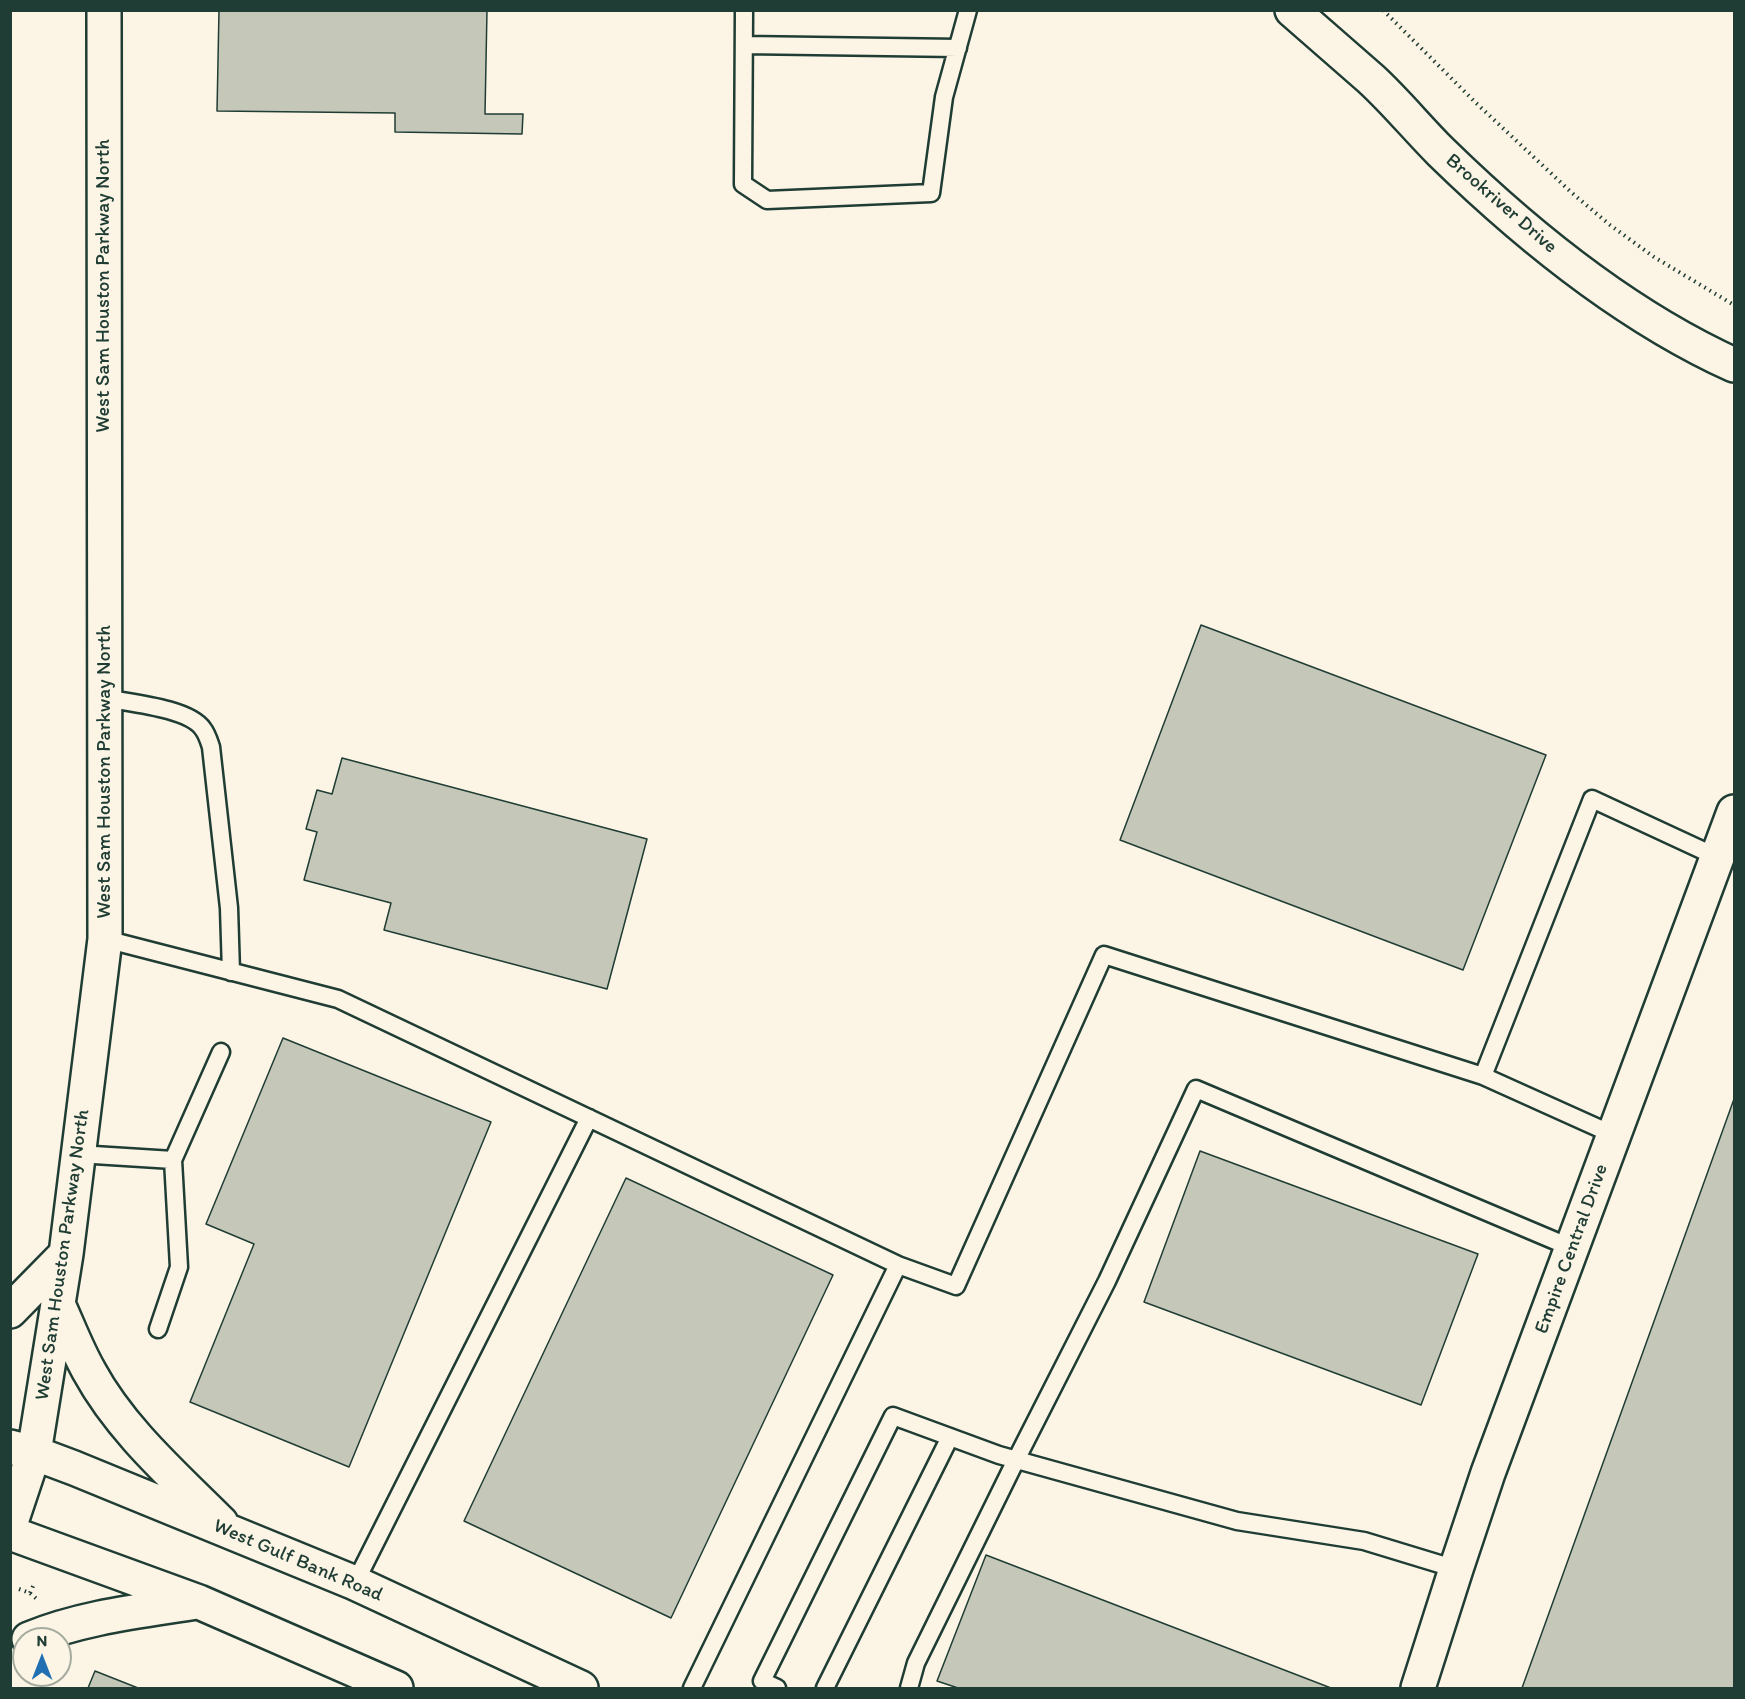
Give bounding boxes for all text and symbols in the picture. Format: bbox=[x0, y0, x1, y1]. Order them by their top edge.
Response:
street label: West Sam Houston Parkway North bbox=[92, 139, 116, 433]
street label: Brookriver Drive bbox=[1440, 149, 1562, 259]
street label: West Sam Houston Parkway North bbox=[93, 625, 117, 919]
street label: West Sam Houston Parkway North bbox=[31, 1108, 95, 1402]
street label: Empire Central Drive bbox=[1530, 1161, 1614, 1337]
street label: West Gulf Bank Road bbox=[210, 1514, 386, 1608]
north arrow bbox=[12, 1627, 72, 1687]
text: N bbox=[37, 1631, 47, 1650]

